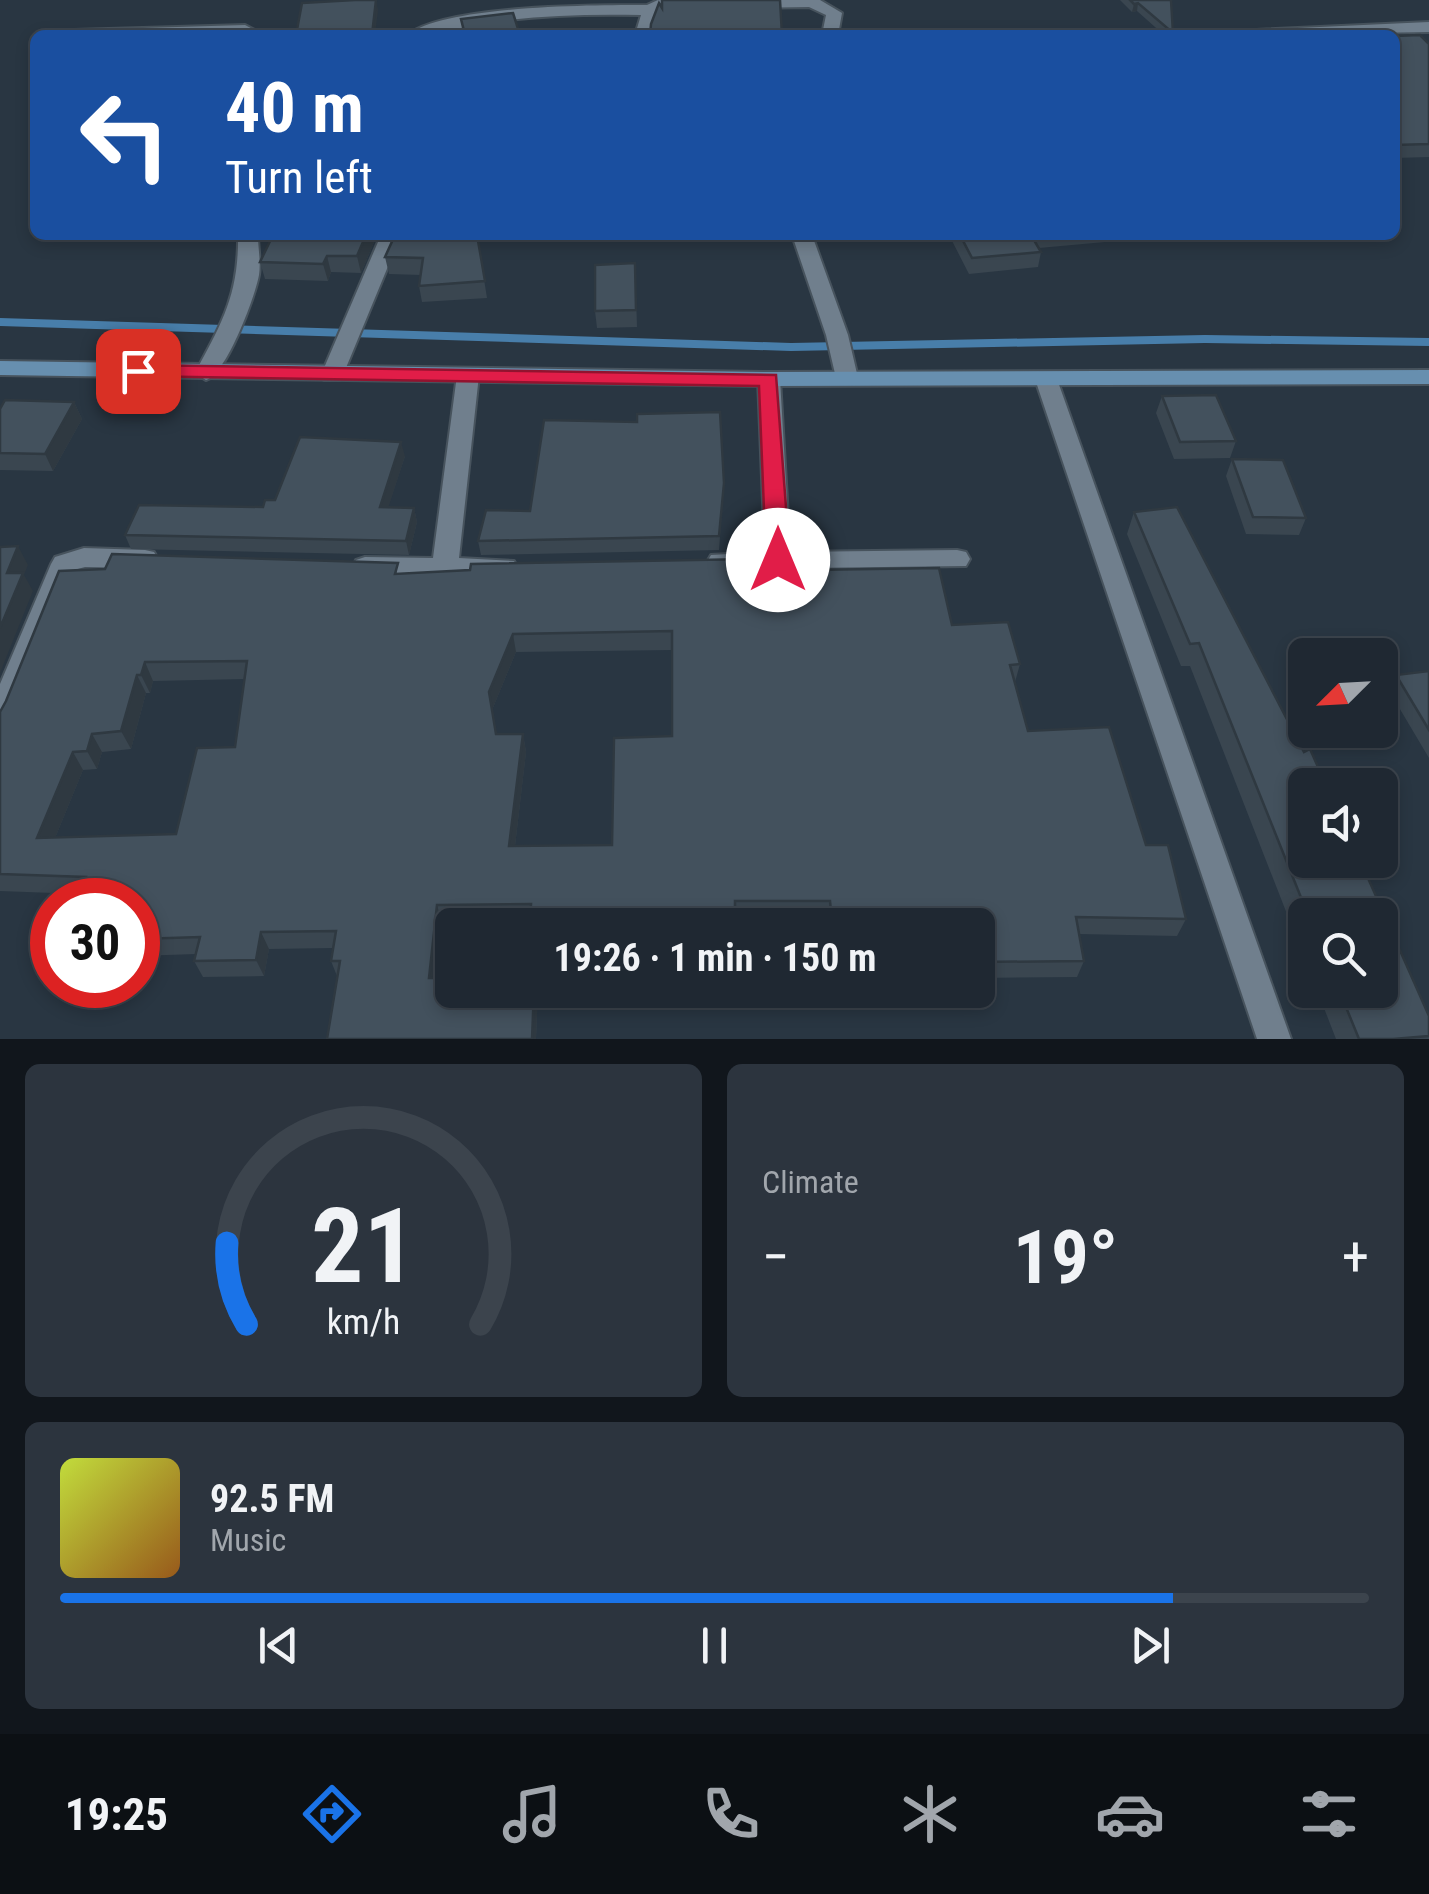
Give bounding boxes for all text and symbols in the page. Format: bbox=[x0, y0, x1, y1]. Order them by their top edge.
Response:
text: 40 m bbox=[225, 67, 364, 149]
icon: left bbox=[60, 70, 190, 200]
text: Turn left bbox=[225, 151, 373, 204]
pin bbox=[96, 329, 181, 414]
icon: arrive bbox=[111, 344, 166, 399]
position arrow bbox=[726, 508, 830, 612]
north arrow bbox=[1288, 638, 1398, 748]
map controls bbox=[1288, 638, 1398, 1008]
button: sound bbox=[1288, 768, 1398, 878]
speed limit sign: 30 bbox=[30, 878, 160, 1008]
button: search bbox=[1288, 898, 1398, 1008]
text: 19:26 · 1 min · 150 m bbox=[554, 936, 876, 980]
text: Climate bbox=[762, 1163, 859, 1201]
text: 21 bbox=[311, 1186, 416, 1307]
text: 19° bbox=[1013, 1213, 1118, 1301]
text: − bbox=[762, 1225, 790, 1289]
text: + bbox=[1342, 1225, 1369, 1289]
text: km/h bbox=[327, 1301, 400, 1343]
text: 92.5 FM bbox=[210, 1477, 334, 1521]
text: Music bbox=[210, 1521, 286, 1559]
icon: previous bbox=[251, 1618, 306, 1673]
icon: pause bbox=[687, 1618, 742, 1673]
icon: next bbox=[1123, 1618, 1178, 1673]
icon: directions bbox=[297, 1779, 367, 1849]
icon: music bbox=[497, 1779, 567, 1849]
icon: phone bbox=[696, 1779, 766, 1849]
icon: climate bbox=[895, 1779, 965, 1849]
icon: car bbox=[1095, 1779, 1165, 1849]
icon: filters bbox=[1294, 1779, 1364, 1849]
text: 19:25 bbox=[65, 1788, 168, 1841]

